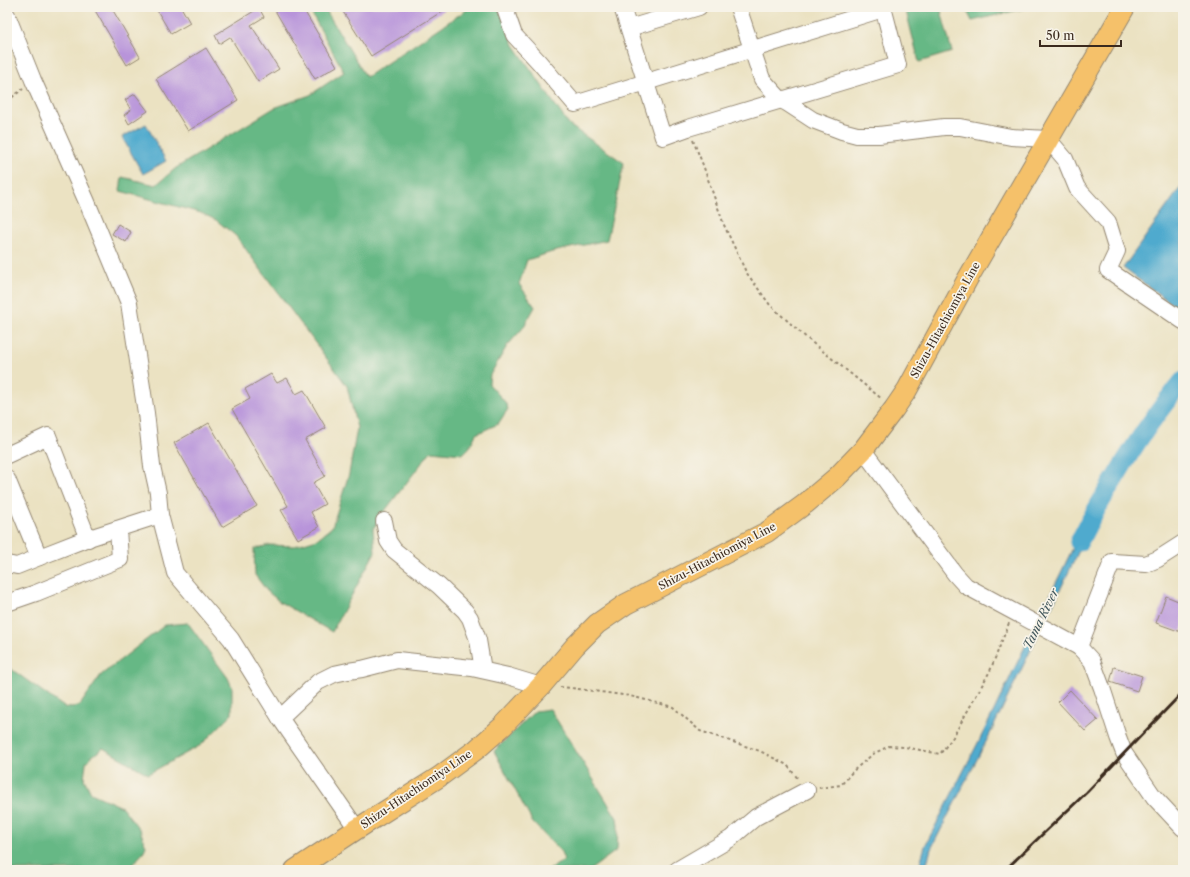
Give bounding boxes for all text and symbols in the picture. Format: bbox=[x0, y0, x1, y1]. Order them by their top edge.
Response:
scale bar bbox=[1040, 22, 1121, 48]
text: 50 m bbox=[1046, 28, 1075, 43]
street label: Shizu-Hitachiomiya Line bbox=[907, 259, 983, 381]
street label: Shizu-Hitachiomiya Line bbox=[656, 519, 778, 593]
water label: Tama River bbox=[1019, 585, 1062, 652]
street label: Shizu-Hitachiomiya Line bbox=[358, 747, 474, 831]

